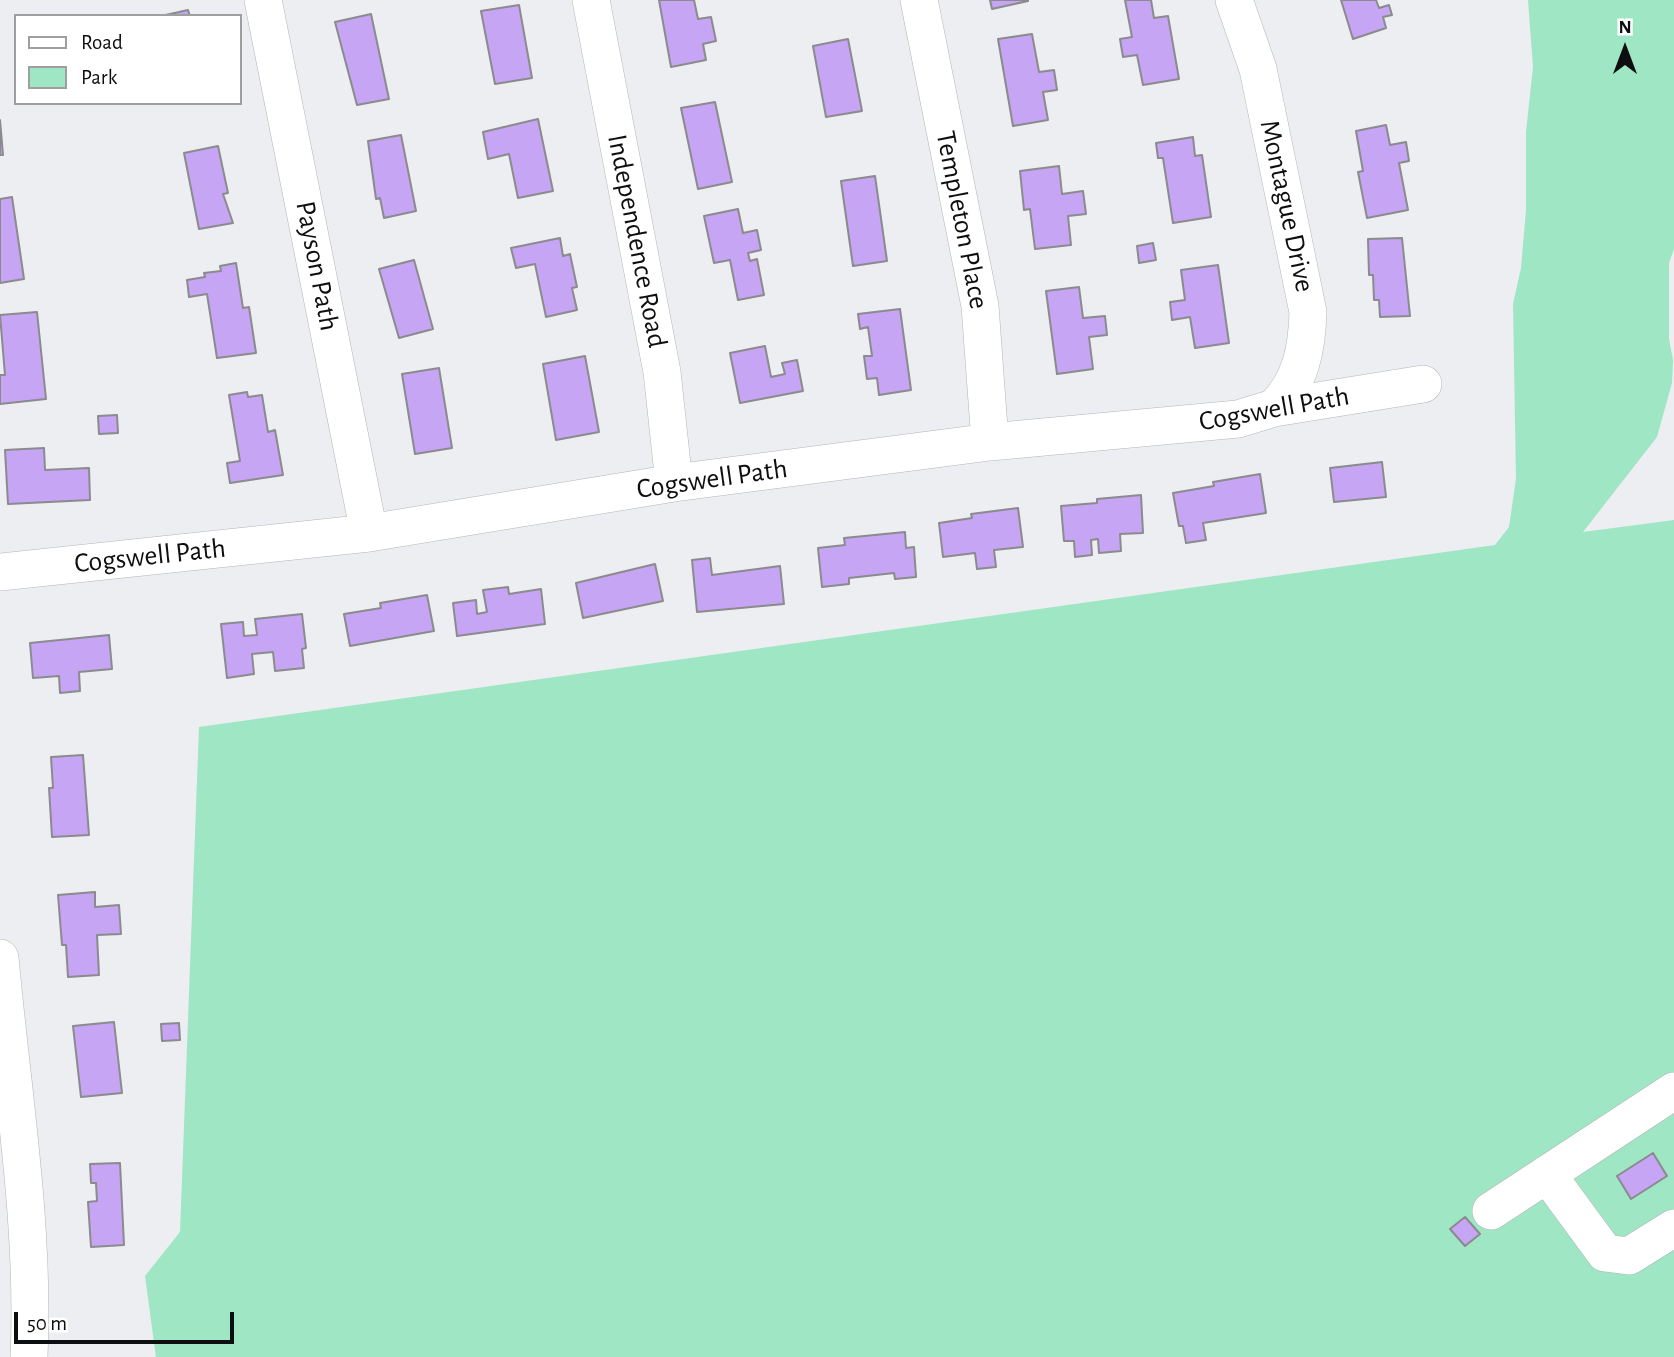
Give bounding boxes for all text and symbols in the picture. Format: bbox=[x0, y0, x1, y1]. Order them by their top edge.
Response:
legend bbox=[14, 14, 242, 105]
north arrow bbox=[1590, 14, 1660, 84]
text: N bbox=[1618, 18, 1632, 37]
text: Road bbox=[81, 32, 123, 53]
text: Park bbox=[81, 67, 117, 88]
street label: Montague Drive bbox=[1252, 117, 1322, 295]
street label: Templeton Place bbox=[928, 128, 996, 312]
street label: Independence Road bbox=[600, 132, 674, 350]
street label: Payson Path bbox=[288, 198, 346, 334]
street label: Cogswell Path bbox=[1196, 379, 1352, 439]
street label: Cogswell Path bbox=[634, 452, 790, 506]
street label: Cogswell Path bbox=[73, 531, 227, 581]
scale bar bbox=[18, 1298, 238, 1342]
text: 50 m bbox=[27, 1313, 67, 1334]

